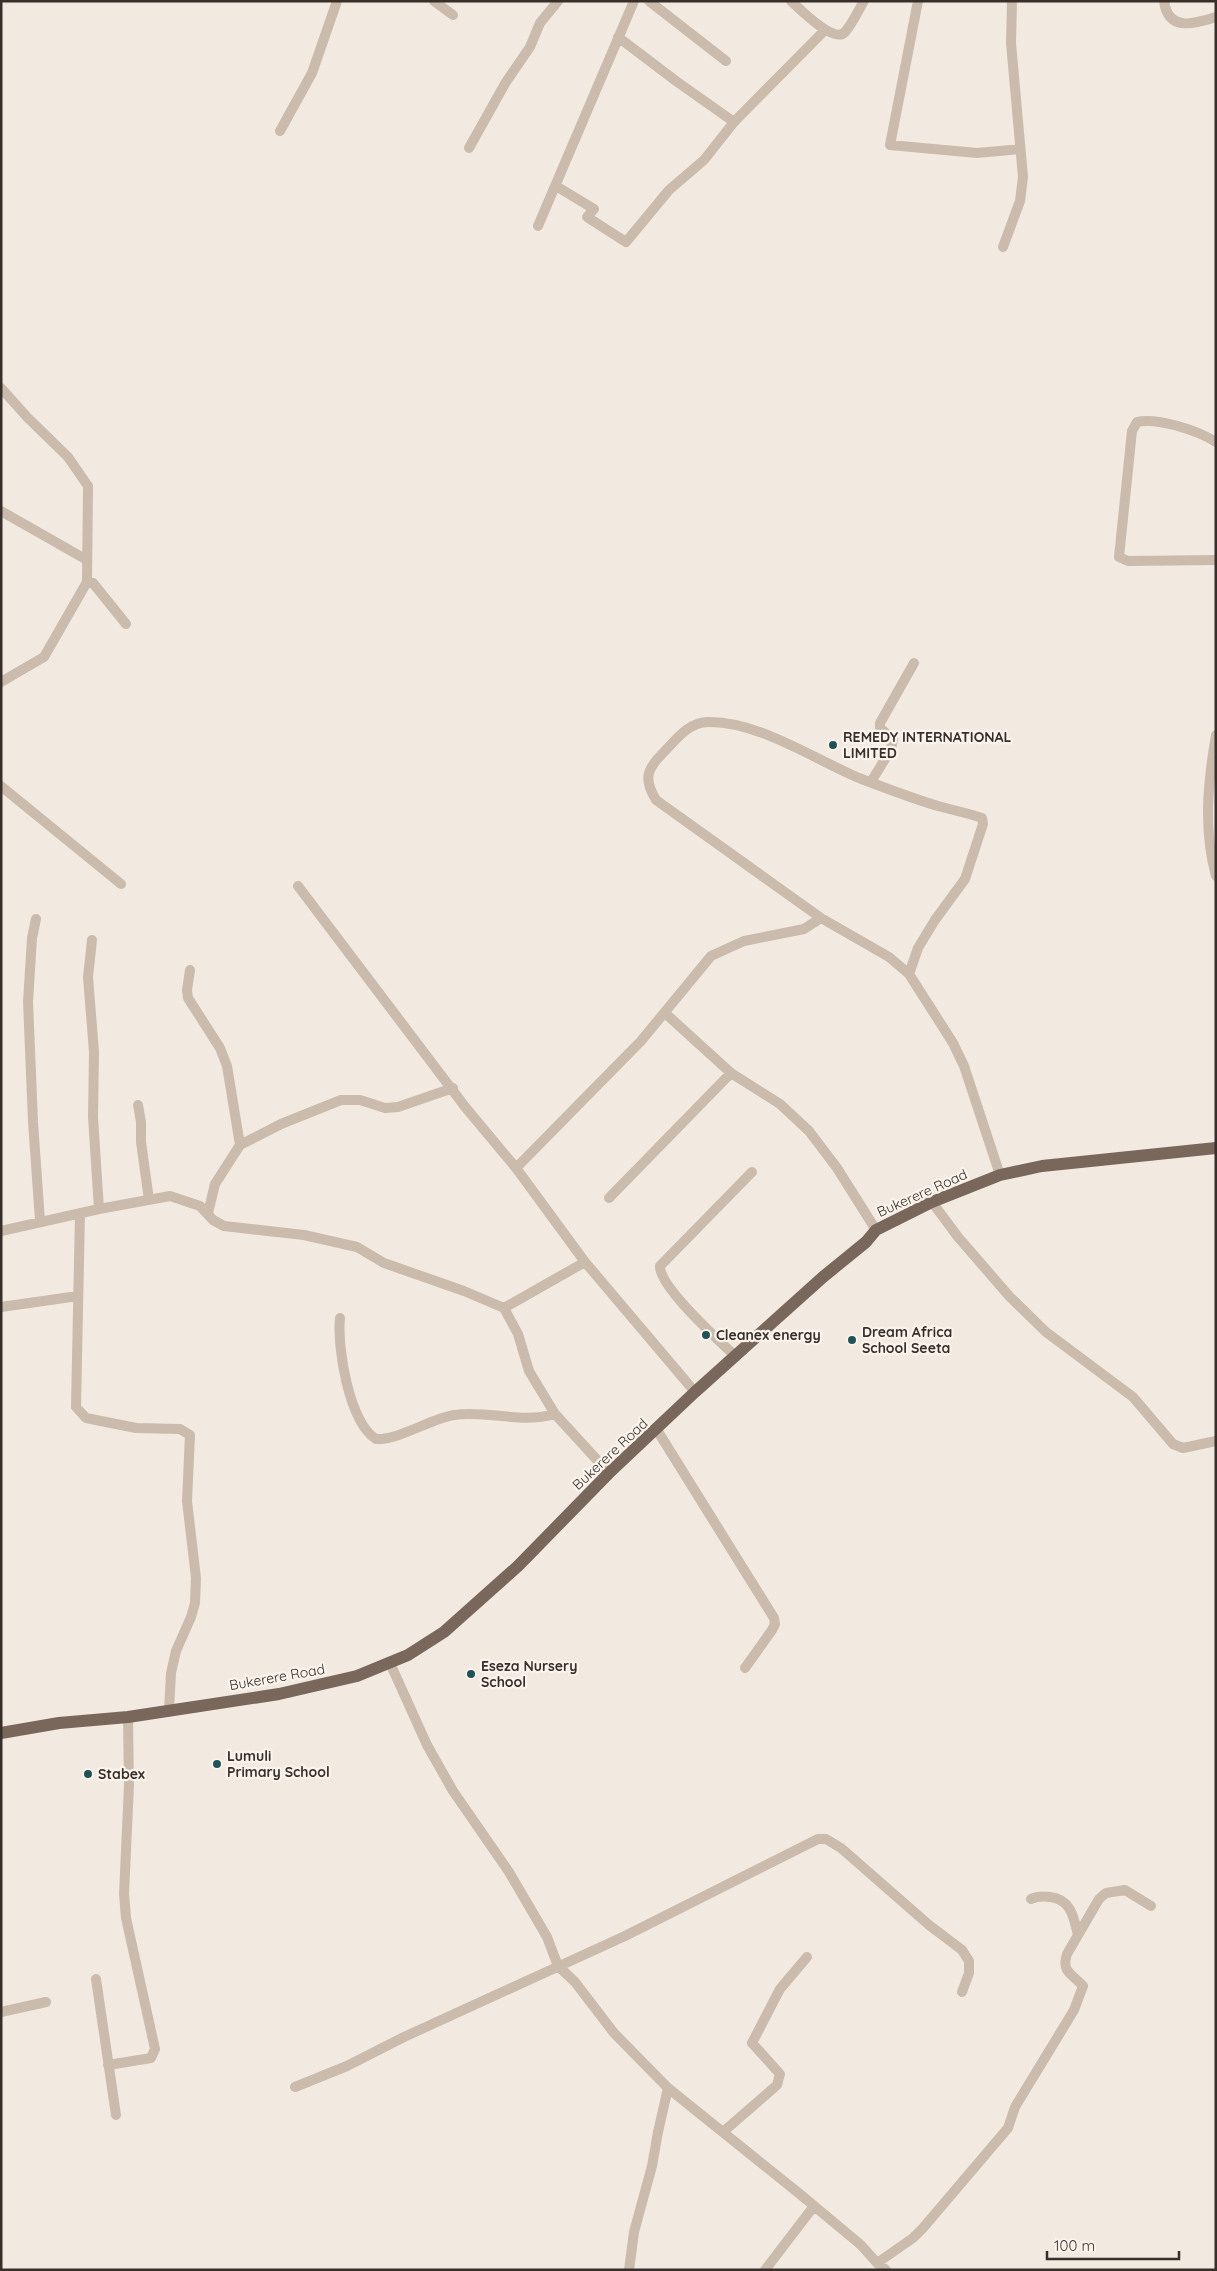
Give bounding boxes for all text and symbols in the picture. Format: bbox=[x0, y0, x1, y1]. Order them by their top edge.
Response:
place label: REMEDY INTERNATIONAL LIMITED bbox=[843, 728, 1012, 762]
marker: REMEDY INTERNATIONAL LIMITED bbox=[827, 739, 839, 751]
street label: Bukerere Road bbox=[874, 1165, 970, 1221]
place label: Dream Africa School Seeta bbox=[862, 1323, 952, 1357]
place label: Cleanex energy bbox=[716, 1326, 821, 1344]
marker: Cleanex energy bbox=[700, 1329, 712, 1341]
marker: Dream Africa School Seeta bbox=[846, 1334, 858, 1346]
street label: Bukerere Road bbox=[568, 1414, 652, 1494]
place label: Eseza Nursery School bbox=[481, 1657, 577, 1691]
street label: Bukerere Road bbox=[228, 1660, 326, 1694]
marker: Eseza Nursery School bbox=[465, 1668, 477, 1680]
place label: Lumuli Primary School bbox=[227, 1747, 330, 1781]
marker: Lumuli Primary School bbox=[211, 1758, 223, 1770]
place label: Stabex bbox=[98, 1765, 145, 1783]
marker: Stabex bbox=[82, 1768, 94, 1780]
scale bar bbox=[1047, 2228, 1180, 2260]
text: 100 m bbox=[1054, 2236, 1095, 2255]

